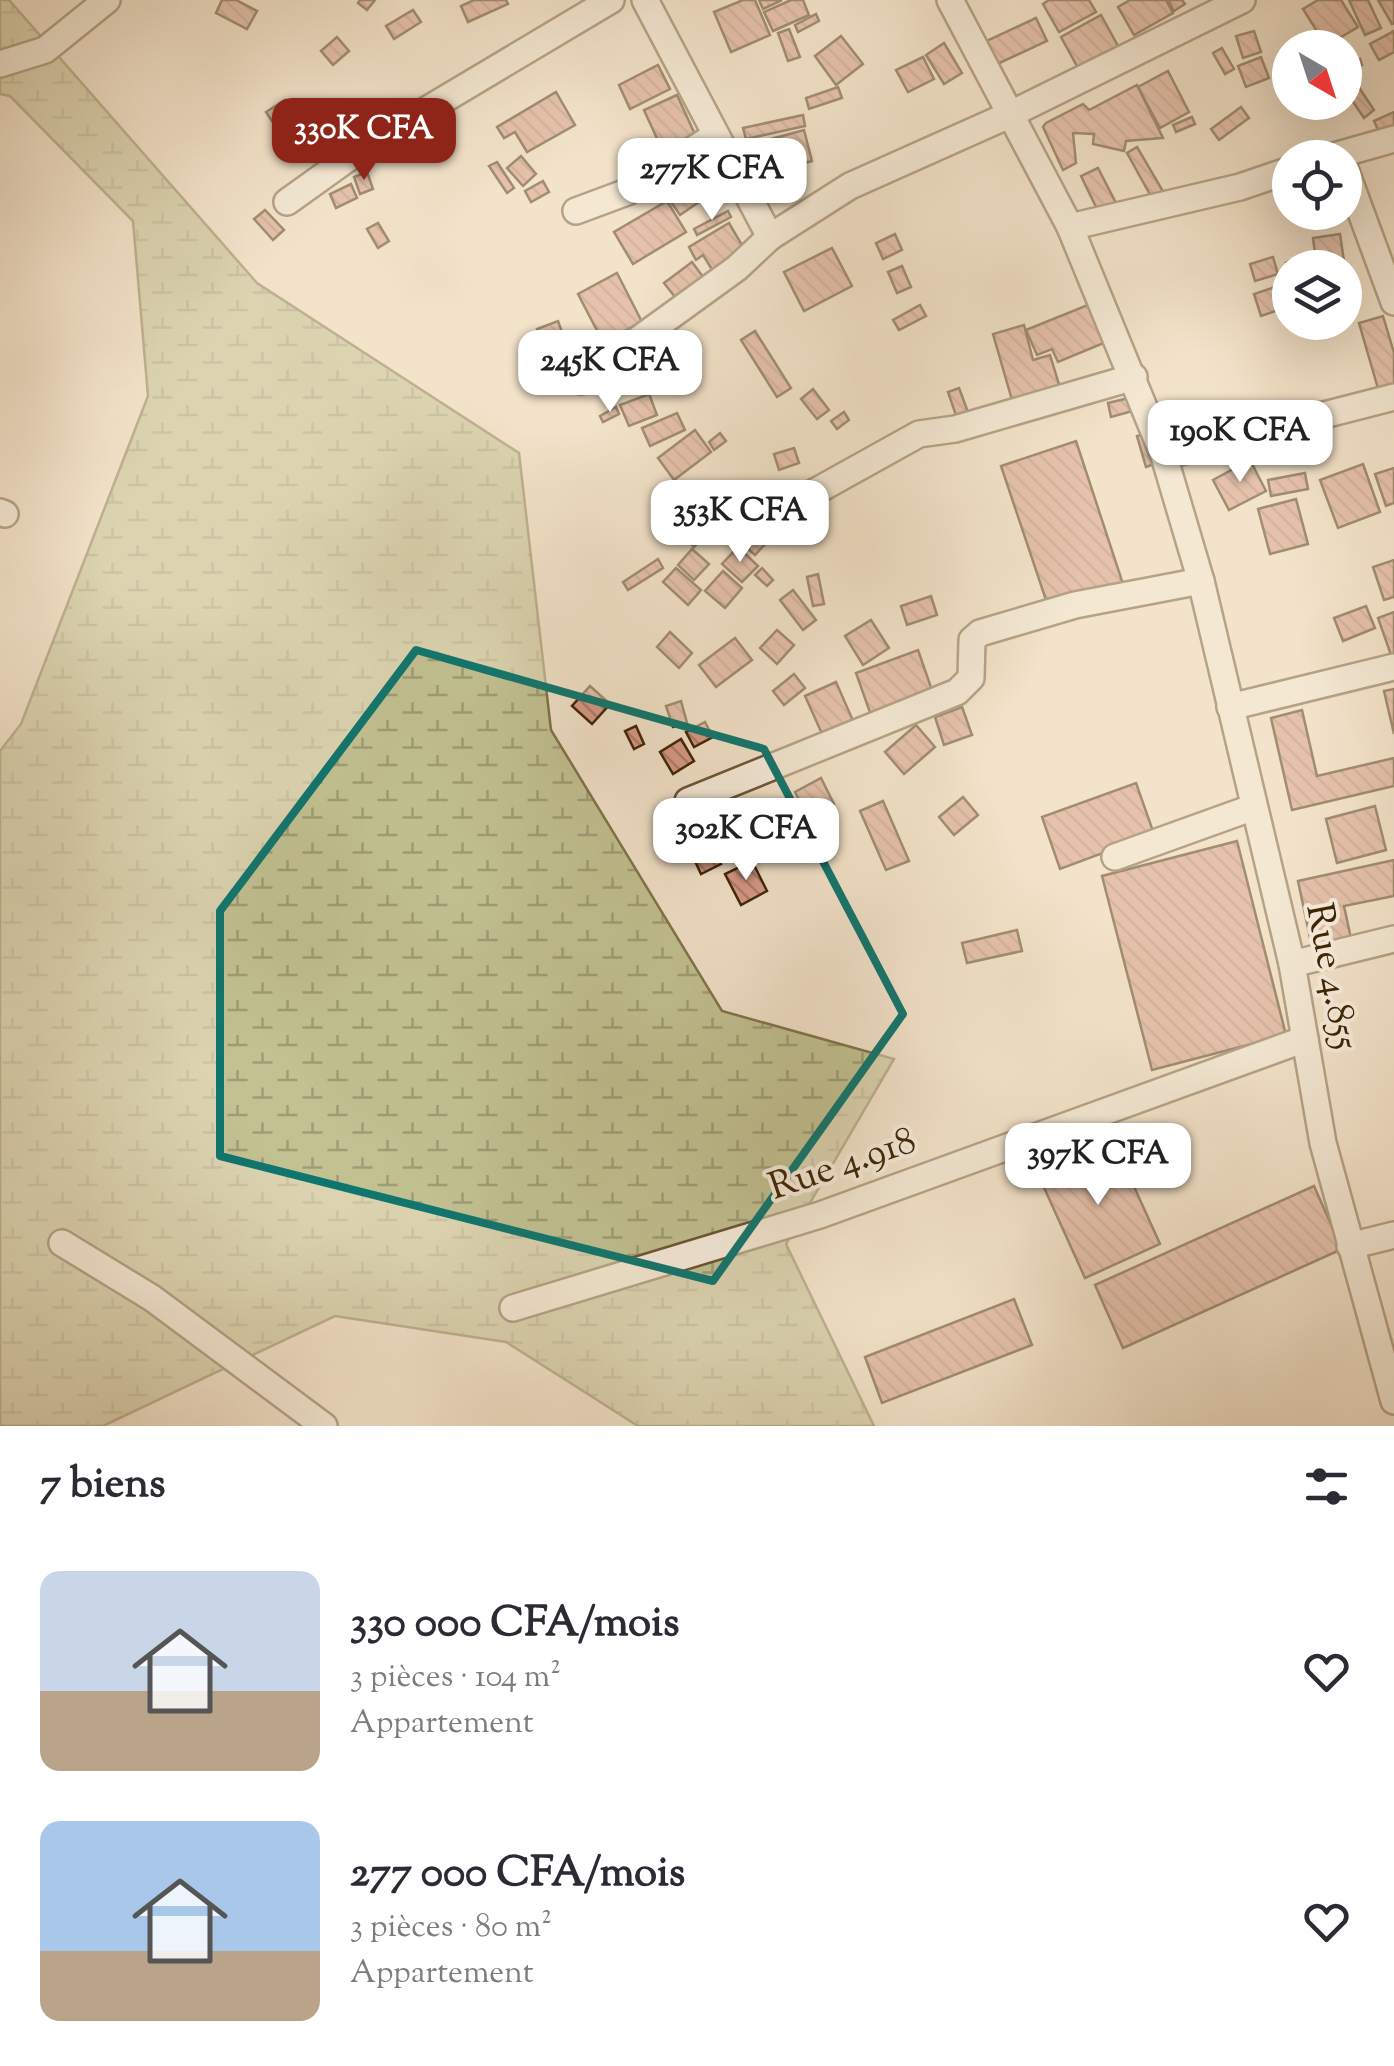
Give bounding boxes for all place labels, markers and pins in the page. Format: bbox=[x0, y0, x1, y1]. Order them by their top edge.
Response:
pin: 330K CFA bbox=[261, 98, 467, 183]
pin: 277K CFA bbox=[609, 138, 815, 223]
pin: 245K CFA bbox=[507, 330, 713, 415]
pin: 190K CFA bbox=[1137, 400, 1343, 485]
pin: 353K CFA bbox=[637, 480, 843, 565]
pin: 302K CFA bbox=[643, 798, 849, 883]
pin: 397K CFA bbox=[995, 1123, 1201, 1208]

